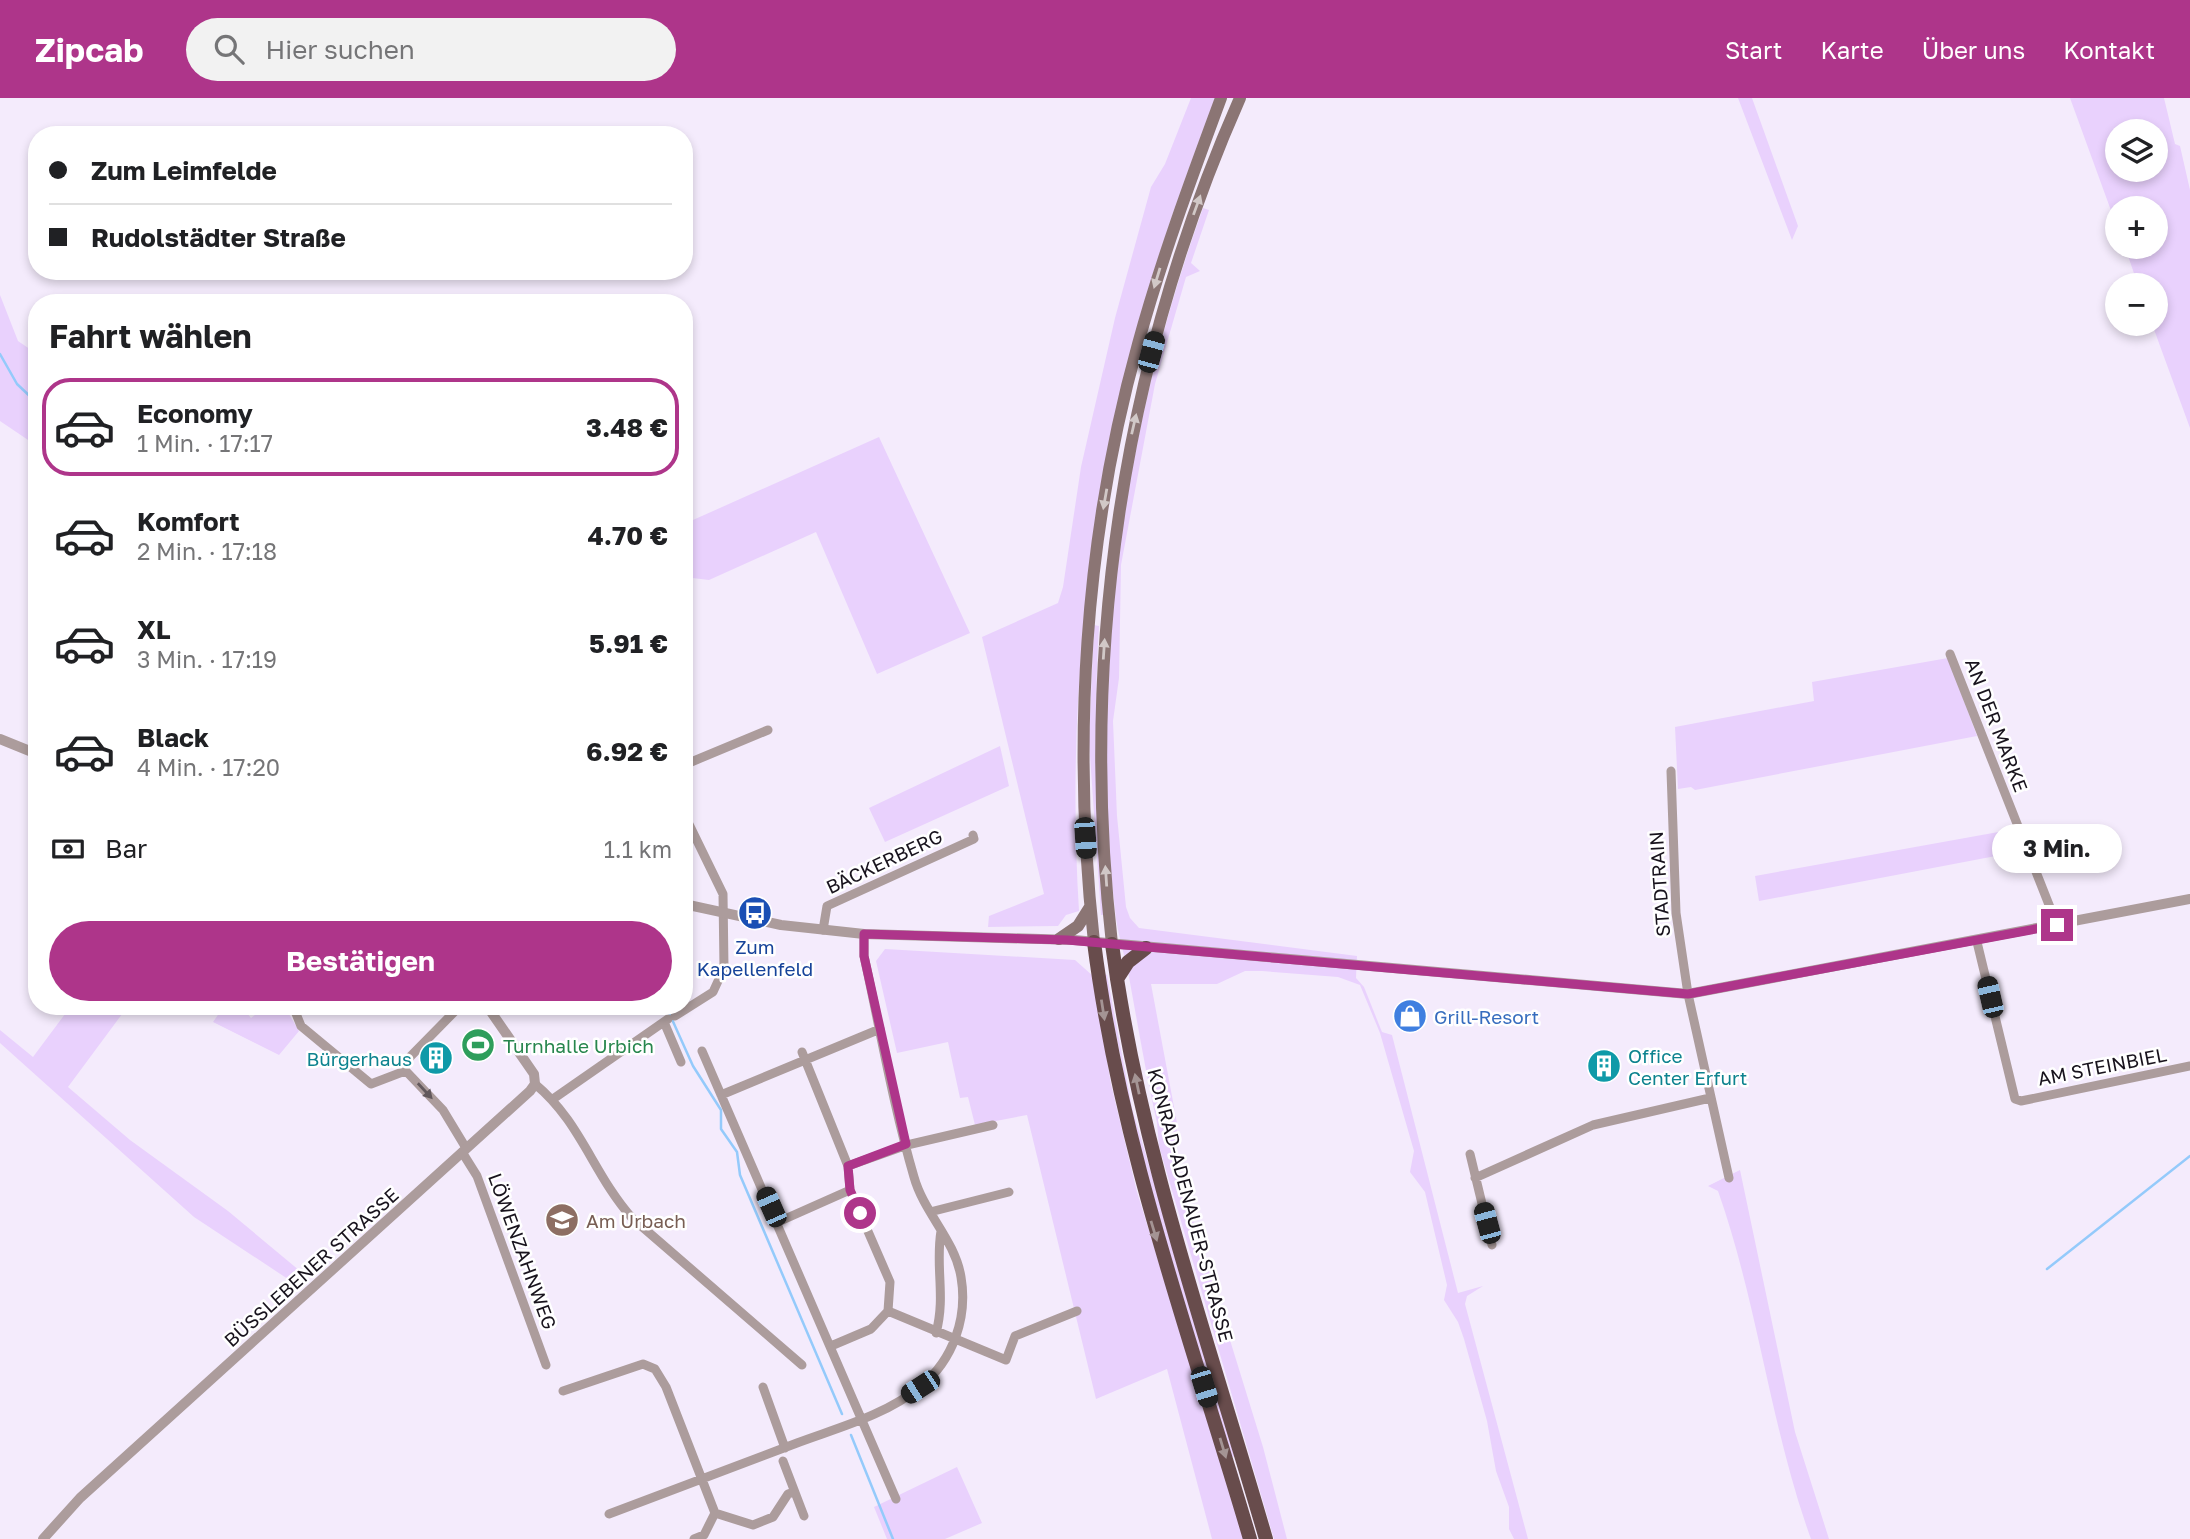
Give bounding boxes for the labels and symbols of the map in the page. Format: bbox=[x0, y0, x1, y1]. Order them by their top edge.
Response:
one-way arrow bbox=[1191, 195, 1202, 216]
one-way arrow bbox=[1152, 268, 1162, 289]
car bbox=[1136, 329, 1167, 375]
one-way arrow bbox=[1128, 413, 1139, 435]
one-way arrow bbox=[1099, 488, 1110, 510]
one-way arrow bbox=[1098, 638, 1109, 660]
street label: AN DER MARKE bbox=[1961, 655, 2033, 795]
car bbox=[1074, 816, 1097, 860]
street label: BÄCKERBERG bbox=[822, 824, 946, 898]
callout: 3 Min. bbox=[1992, 824, 2122, 872]
street label: STADTRAIN bbox=[1644, 830, 1674, 938]
one-way arrow bbox=[1100, 865, 1111, 887]
bus stop icon: Zum Kapellenfeld bbox=[736, 894, 774, 932]
route end bbox=[2041, 909, 2073, 941]
place label: Zum Kapellenfeld bbox=[697, 935, 813, 980]
car bbox=[1976, 974, 2005, 1020]
shop icon: Grill-Resort bbox=[1391, 997, 1429, 1035]
one-way arrow bbox=[1098, 999, 1109, 1021]
place label: Grill-Resort bbox=[1434, 1005, 1539, 1028]
sports icon: Turnhalle Urbich bbox=[459, 1026, 497, 1064]
place label: Turnhalle Urbich bbox=[503, 1034, 654, 1057]
building icon: Bürgerhaus bbox=[417, 1039, 455, 1077]
street label: AM STEINBIEL bbox=[2036, 1042, 2168, 1090]
place label: Office Center Erfurt bbox=[1628, 1044, 1747, 1089]
place label: Bürgerhaus bbox=[306, 1047, 412, 1070]
building icon: Office Center Erfurt bbox=[1585, 1047, 1623, 1085]
street label: KONRAD-ADENAUER-STRASSE bbox=[1143, 1066, 1239, 1344]
one-way arrow bbox=[1131, 1072, 1142, 1094]
one-way arrow bbox=[417, 1082, 433, 1100]
street label: LÖWENZAHNWEG bbox=[484, 1170, 562, 1332]
street label: BÜSSLEBENER STRASSE bbox=[219, 1183, 403, 1351]
car bbox=[753, 1184, 790, 1230]
route start bbox=[844, 1197, 876, 1229]
car bbox=[1472, 1200, 1503, 1246]
school or university icon: Am Urbach bbox=[543, 1201, 581, 1239]
place label: Am Urbach bbox=[586, 1209, 686, 1232]
one-way arrow bbox=[1150, 1221, 1160, 1242]
car bbox=[1188, 1364, 1221, 1410]
car bbox=[897, 1367, 944, 1407]
one-way arrow bbox=[1219, 1438, 1229, 1459]

